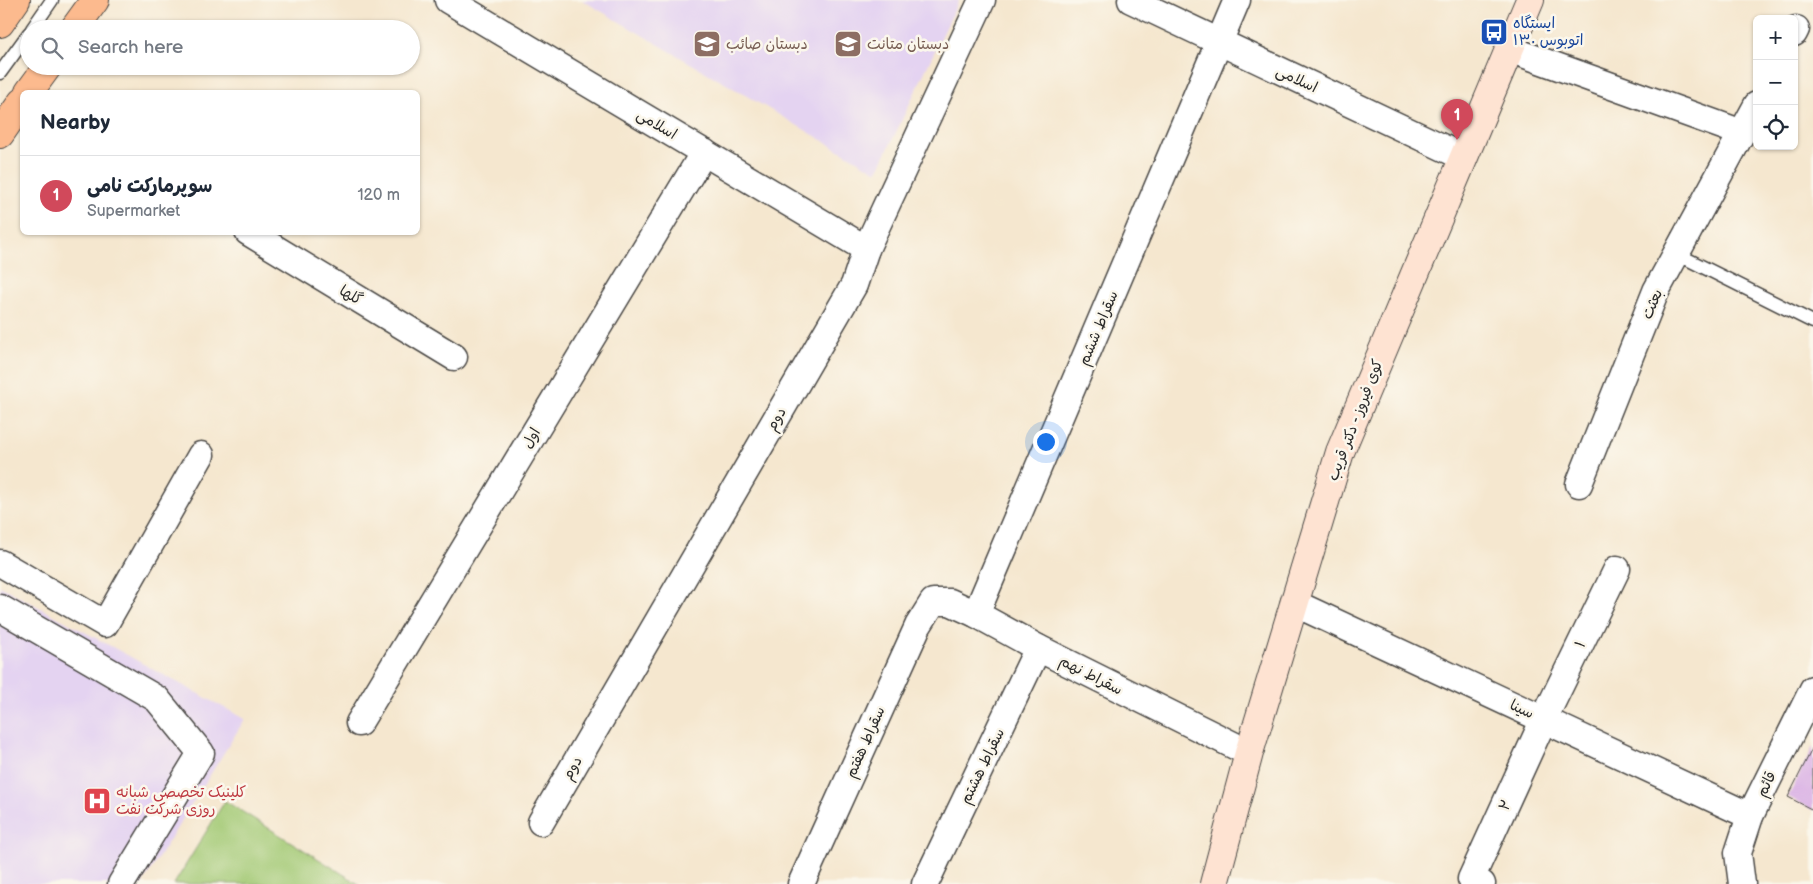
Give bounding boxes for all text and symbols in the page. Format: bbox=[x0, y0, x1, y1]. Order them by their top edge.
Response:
place label: ایستگاه اتوبوس ۱۳۰ bbox=[1513, 14, 1583, 50]
map controls bbox=[1753, 15, 1798, 150]
button: + bbox=[1753, 15, 1798, 60]
bus stop icon: ایستگاه اتوبوس ۱۳۰ bbox=[1479, 17, 1509, 47]
search box bbox=[20, 20, 420, 75]
school or university icon: دبستان صائب bbox=[692, 29, 722, 59]
school or university icon: دبستان متانت bbox=[833, 29, 863, 59]
icon: search bbox=[38, 34, 66, 62]
place label: دبستان صائب bbox=[726, 35, 808, 54]
place label: دبستان متانت bbox=[867, 35, 949, 54]
text: Search here bbox=[78, 36, 183, 59]
button: − bbox=[1753, 60, 1798, 105]
street label: اسلامی bbox=[1273, 62, 1321, 97]
pin: 1 bbox=[1441, 99, 1473, 140]
street label: اسلامی bbox=[633, 105, 680, 144]
button: locate bbox=[1753, 105, 1798, 150]
text: Nearby bbox=[40, 110, 110, 135]
text: سوپرمارکت نامی bbox=[87, 175, 212, 198]
text: 1 bbox=[53, 186, 59, 205]
text: 120 m bbox=[357, 186, 400, 205]
text: Supermarket bbox=[87, 202, 180, 221]
street label: گلها bbox=[336, 281, 366, 310]
street label: بعثت bbox=[1638, 286, 1667, 322]
street label: سقراط ششم bbox=[1074, 288, 1125, 369]
street label: کوی فیروز - دکتر قریب bbox=[1324, 357, 1387, 484]
street label: دوم bbox=[762, 404, 792, 436]
street label: اول bbox=[518, 424, 545, 452]
your location bbox=[1033, 429, 1059, 455]
street label: ۱ bbox=[1571, 638, 1590, 651]
street label: سقراط نهم bbox=[1055, 651, 1126, 701]
street label: سینا bbox=[1507, 696, 1537, 723]
street label: سقراط هفتم bbox=[841, 703, 891, 782]
street label: سقراط هشتم bbox=[956, 725, 1011, 808]
street label: دوم bbox=[558, 753, 588, 785]
street label: قائم bbox=[1752, 768, 1783, 801]
place label: کلینیک تخصصی شبانه روزی شرکت نفت bbox=[116, 783, 246, 819]
hospital icon: کلینیک تخصصی شبانه روزی شرکت نفت bbox=[82, 786, 112, 816]
street label: ۲ bbox=[1495, 797, 1516, 814]

